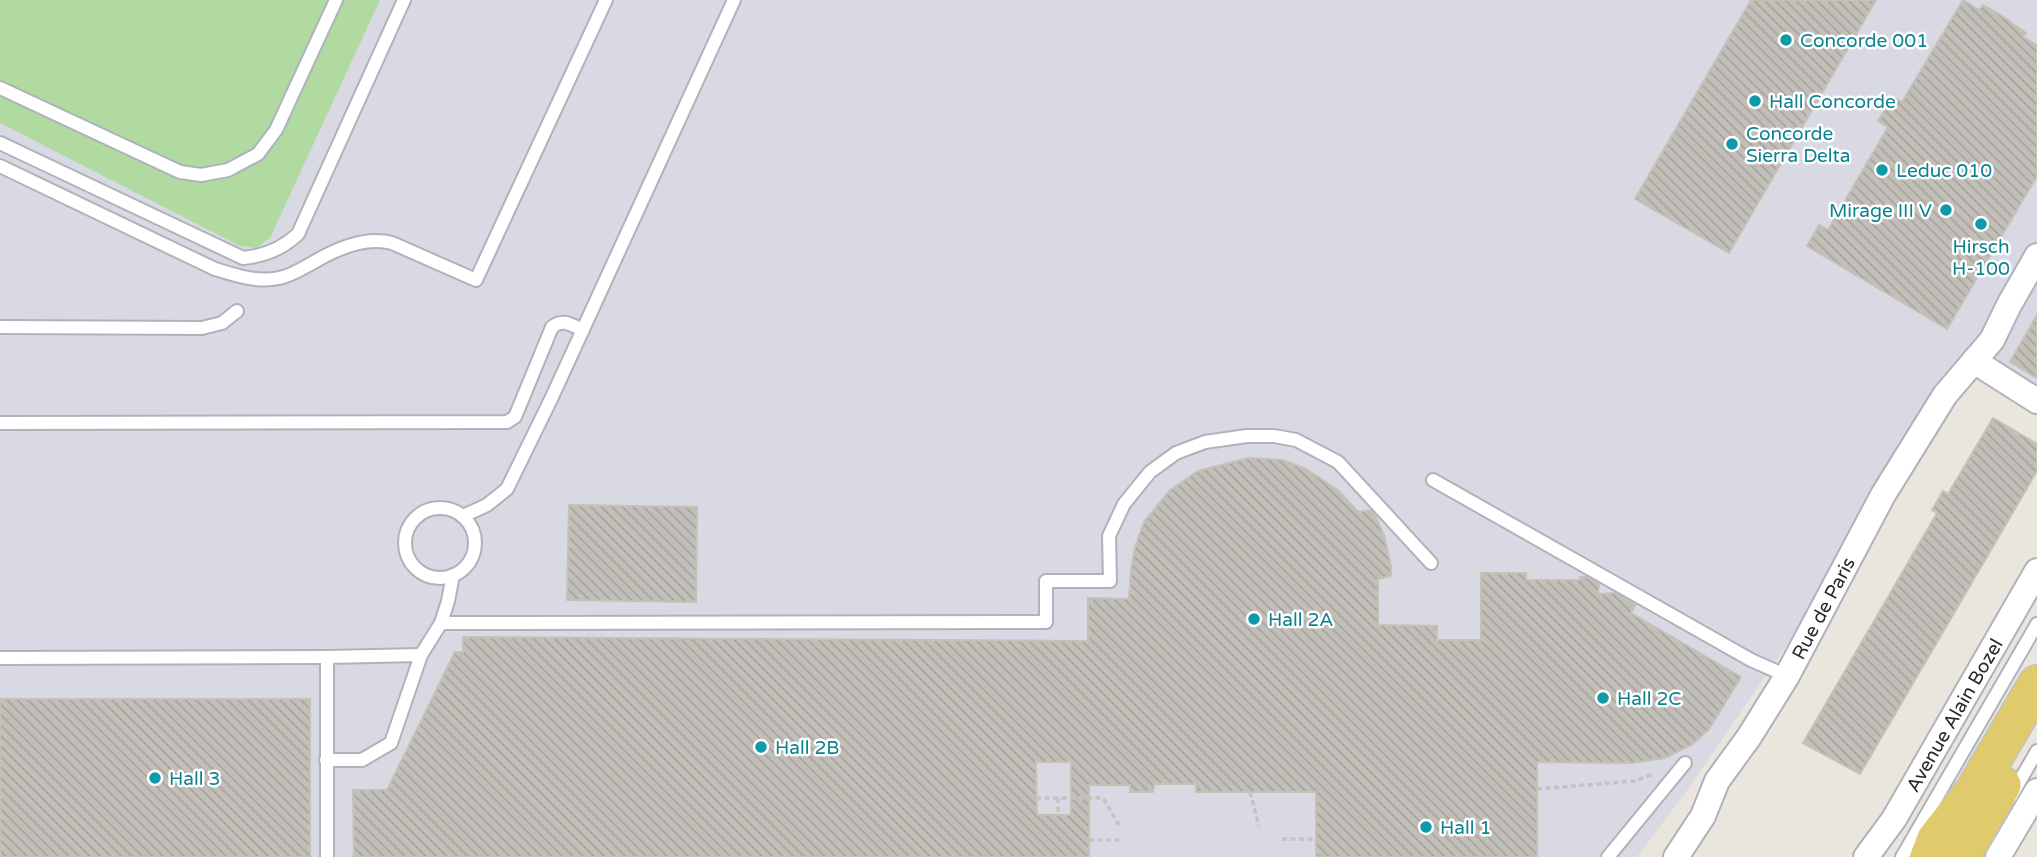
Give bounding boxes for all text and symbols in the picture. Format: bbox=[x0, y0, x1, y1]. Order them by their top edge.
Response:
place label: Concorde 001 bbox=[1800, 30, 1928, 52]
marker: Concorde 001 bbox=[1778, 32, 1794, 48]
place label: Hall Concorde bbox=[1769, 91, 1896, 113]
marker: Hall Concorde bbox=[1747, 93, 1763, 109]
place label: Concorde Sierra Delta bbox=[1746, 123, 1851, 167]
marker: Concorde Sierra Delta bbox=[1724, 136, 1740, 152]
place label: Leduc 010 bbox=[1896, 160, 1992, 182]
marker: Leduc 010 bbox=[1874, 162, 1890, 178]
place label: Mirage III V bbox=[1829, 200, 1932, 222]
marker: Mirage III V bbox=[1938, 202, 1954, 218]
marker: Hirsch H-100 bbox=[1973, 216, 1989, 232]
place label: Hirsch H-100 bbox=[1952, 236, 2010, 280]
street label: Rue de Paris bbox=[1788, 554, 1860, 663]
place label: Hall 2A bbox=[1268, 609, 1334, 631]
marker: Hall 2A bbox=[1246, 611, 1262, 627]
street label: Avenue Alain Bozel bbox=[1902, 635, 2008, 796]
place label: Hall 2C bbox=[1617, 688, 1682, 710]
marker: Hall 2C bbox=[1595, 690, 1611, 706]
place label: Hall 2B bbox=[775, 737, 840, 759]
marker: Hall 2B bbox=[753, 739, 769, 755]
place label: Hall 3 bbox=[169, 768, 220, 790]
marker: Hall 3 bbox=[147, 770, 163, 786]
place label: Hall 1 bbox=[1440, 817, 1491, 839]
marker: Hall 1 bbox=[1418, 819, 1434, 835]

